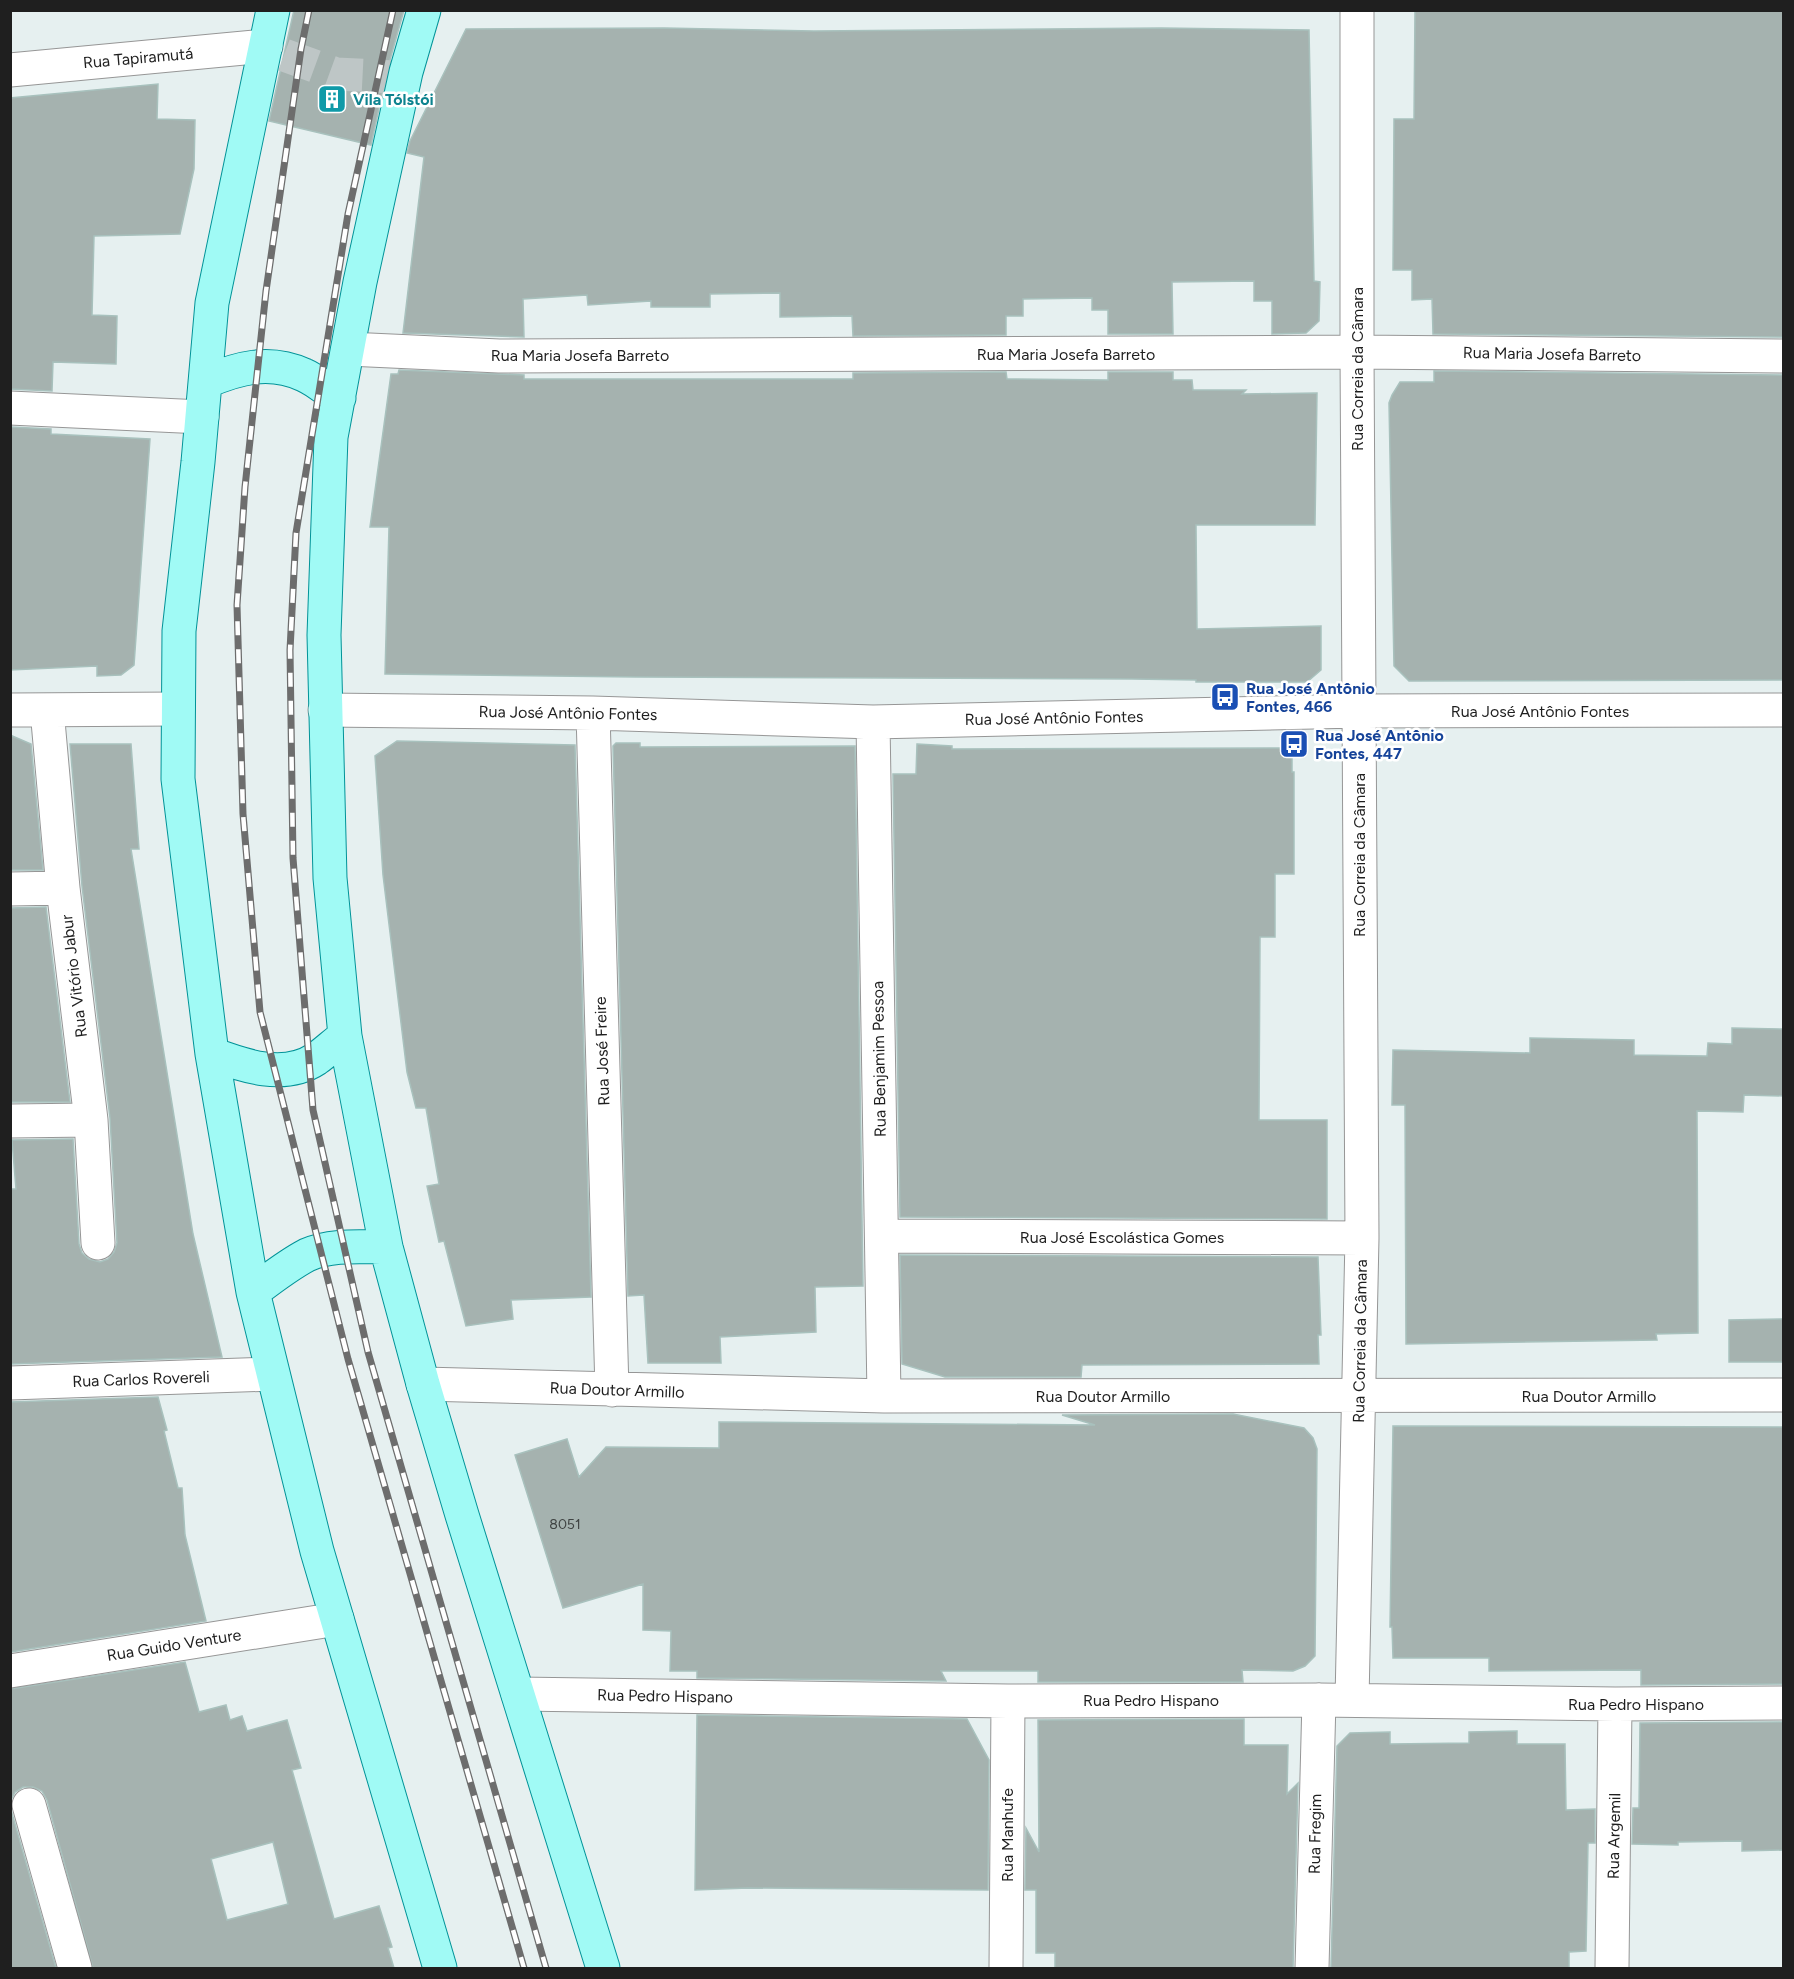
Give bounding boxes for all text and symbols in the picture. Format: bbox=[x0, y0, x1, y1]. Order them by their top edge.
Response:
street label: Rua Tapiramutá bbox=[82, 44, 194, 72]
building icon: Vila Tólstói bbox=[316, 83, 348, 115]
place label: Vila Tólstói bbox=[353, 90, 434, 109]
street label: Rua Correia da Câmara bbox=[1348, 287, 1367, 451]
street label: Rua Maria Josefa Barreto bbox=[1463, 343, 1641, 365]
street label: Rua Maria Josefa Barreto bbox=[977, 345, 1155, 364]
street label: Rua Maria Josefa Barreto bbox=[491, 346, 669, 365]
place label: Rua José Antônio Fontes, 466 bbox=[1246, 679, 1375, 716]
bus stop icon: Rua José Antônio Fontes, 466 bbox=[1209, 681, 1241, 713]
street label: Rua José Antônio Fontes bbox=[479, 702, 657, 724]
street label: Rua José Antônio Fontes bbox=[1451, 702, 1629, 721]
street label: Rua José Antônio Fontes bbox=[965, 707, 1143, 729]
place label: Rua José Antônio Fontes, 447 bbox=[1315, 726, 1444, 763]
bus stop icon: Rua José Antônio Fontes, 447 bbox=[1278, 728, 1310, 760]
street label: Rua Correia da Câmara bbox=[1350, 773, 1369, 937]
street label: Rua Vitório Jabur bbox=[57, 913, 91, 1039]
street label: Rua Benjamim Pessoa bbox=[868, 981, 890, 1137]
street label: Rua José Freire bbox=[591, 996, 613, 1106]
street label: Rua José Escolástica Gomes bbox=[1020, 1228, 1224, 1247]
street label: Rua Correia da Câmara bbox=[1349, 1259, 1371, 1423]
street label: Rua Carlos Rovereli bbox=[72, 1367, 210, 1391]
street label: Rua Doutor Armillo bbox=[549, 1378, 685, 1402]
street label: Rua Doutor Armillo bbox=[1036, 1387, 1170, 1406]
street label: Rua Doutor Armillo bbox=[1522, 1387, 1656, 1406]
house number: 8051 bbox=[549, 1516, 581, 1533]
street label: Rua Guido Venture bbox=[105, 1625, 243, 1665]
street label: Rua Pedro Hispano bbox=[597, 1685, 733, 1707]
street label: Rua Pedro Hispano bbox=[1083, 1691, 1219, 1710]
street label: Rua Pedro Hispano bbox=[1568, 1695, 1704, 1714]
street label: Rua Manhufe bbox=[998, 1788, 1017, 1882]
street label: Rua Argemil bbox=[1604, 1793, 1624, 1879]
street label: Rua Fregim bbox=[1305, 1794, 1325, 1874]

